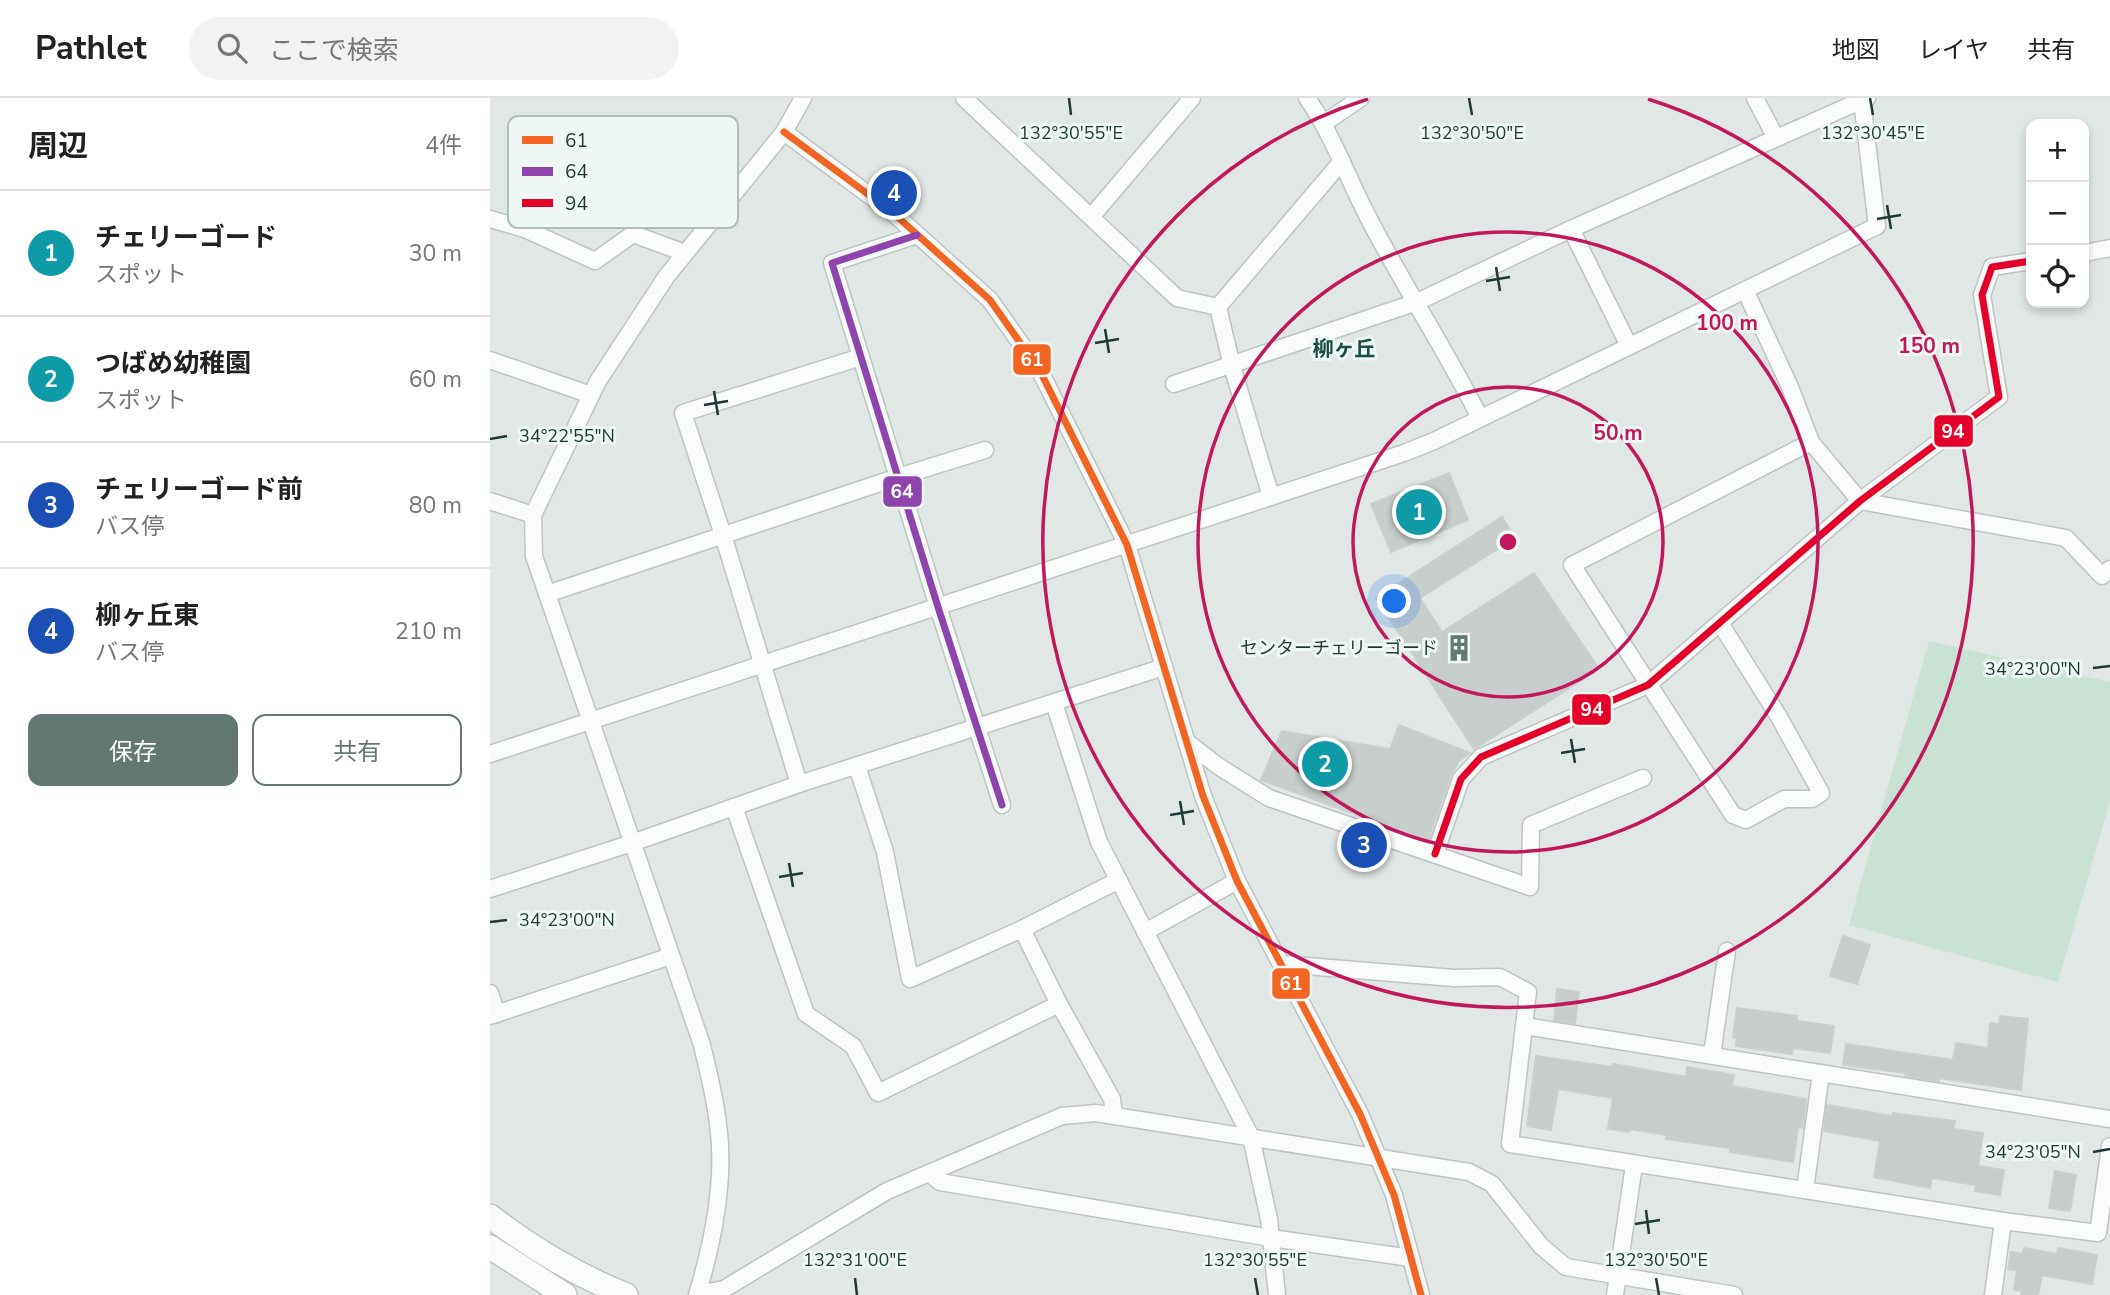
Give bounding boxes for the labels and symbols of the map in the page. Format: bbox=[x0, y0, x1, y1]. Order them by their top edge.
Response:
legend bbox=[508, 116, 738, 228]
text: 132°30'55"E bbox=[1019, 121, 1123, 145]
text: 132°30'50"E bbox=[1420, 121, 1524, 145]
text: 132°30'45"E bbox=[1821, 121, 1925, 145]
text: 61 bbox=[565, 128, 588, 154]
text: 64 bbox=[565, 159, 588, 185]
pin: 4 bbox=[871, 167, 917, 219]
text: 94 bbox=[565, 191, 588, 217]
text: 100 m bbox=[1696, 309, 1758, 337]
text: 150 m bbox=[1898, 332, 1960, 360]
district label: 柳ヶ丘 bbox=[1313, 335, 1376, 363]
line badge: 61 bbox=[1012, 343, 1052, 376]
text: 61 bbox=[1021, 347, 1043, 373]
line badge: 94 bbox=[1933, 414, 1974, 448]
text: 50 m bbox=[1593, 419, 1643, 447]
text: 94 bbox=[1942, 419, 1964, 445]
text: 34°22'55"N bbox=[519, 424, 615, 448]
line badge: 64 bbox=[882, 475, 923, 508]
text: 64 bbox=[891, 479, 913, 505]
pin: 1 bbox=[1396, 486, 1442, 538]
centre of rings bbox=[1496, 530, 1520, 554]
your location bbox=[1377, 584, 1411, 618]
building icon: センターチェリーゴード bbox=[1444, 633, 1474, 663]
place label: センターチェリーゴード bbox=[1240, 636, 1438, 660]
text: 34°23'00"N bbox=[1985, 657, 2081, 681]
line badge: 94 bbox=[1571, 693, 1612, 726]
text: 94 bbox=[1581, 697, 1603, 723]
pin: 2 bbox=[1302, 738, 1348, 790]
pin: 3 bbox=[1341, 819, 1387, 871]
text: 34°23'00"N bbox=[519, 908, 615, 932]
line badge: 61 bbox=[1271, 967, 1311, 1000]
text: 61 bbox=[1280, 971, 1302, 997]
text: 34°23'05"N bbox=[1985, 1140, 2081, 1164]
text: 132°31'00"E bbox=[803, 1248, 907, 1272]
text: 132°30'55"E bbox=[1203, 1248, 1307, 1272]
text: 132°30'50"E bbox=[1604, 1248, 1708, 1272]

